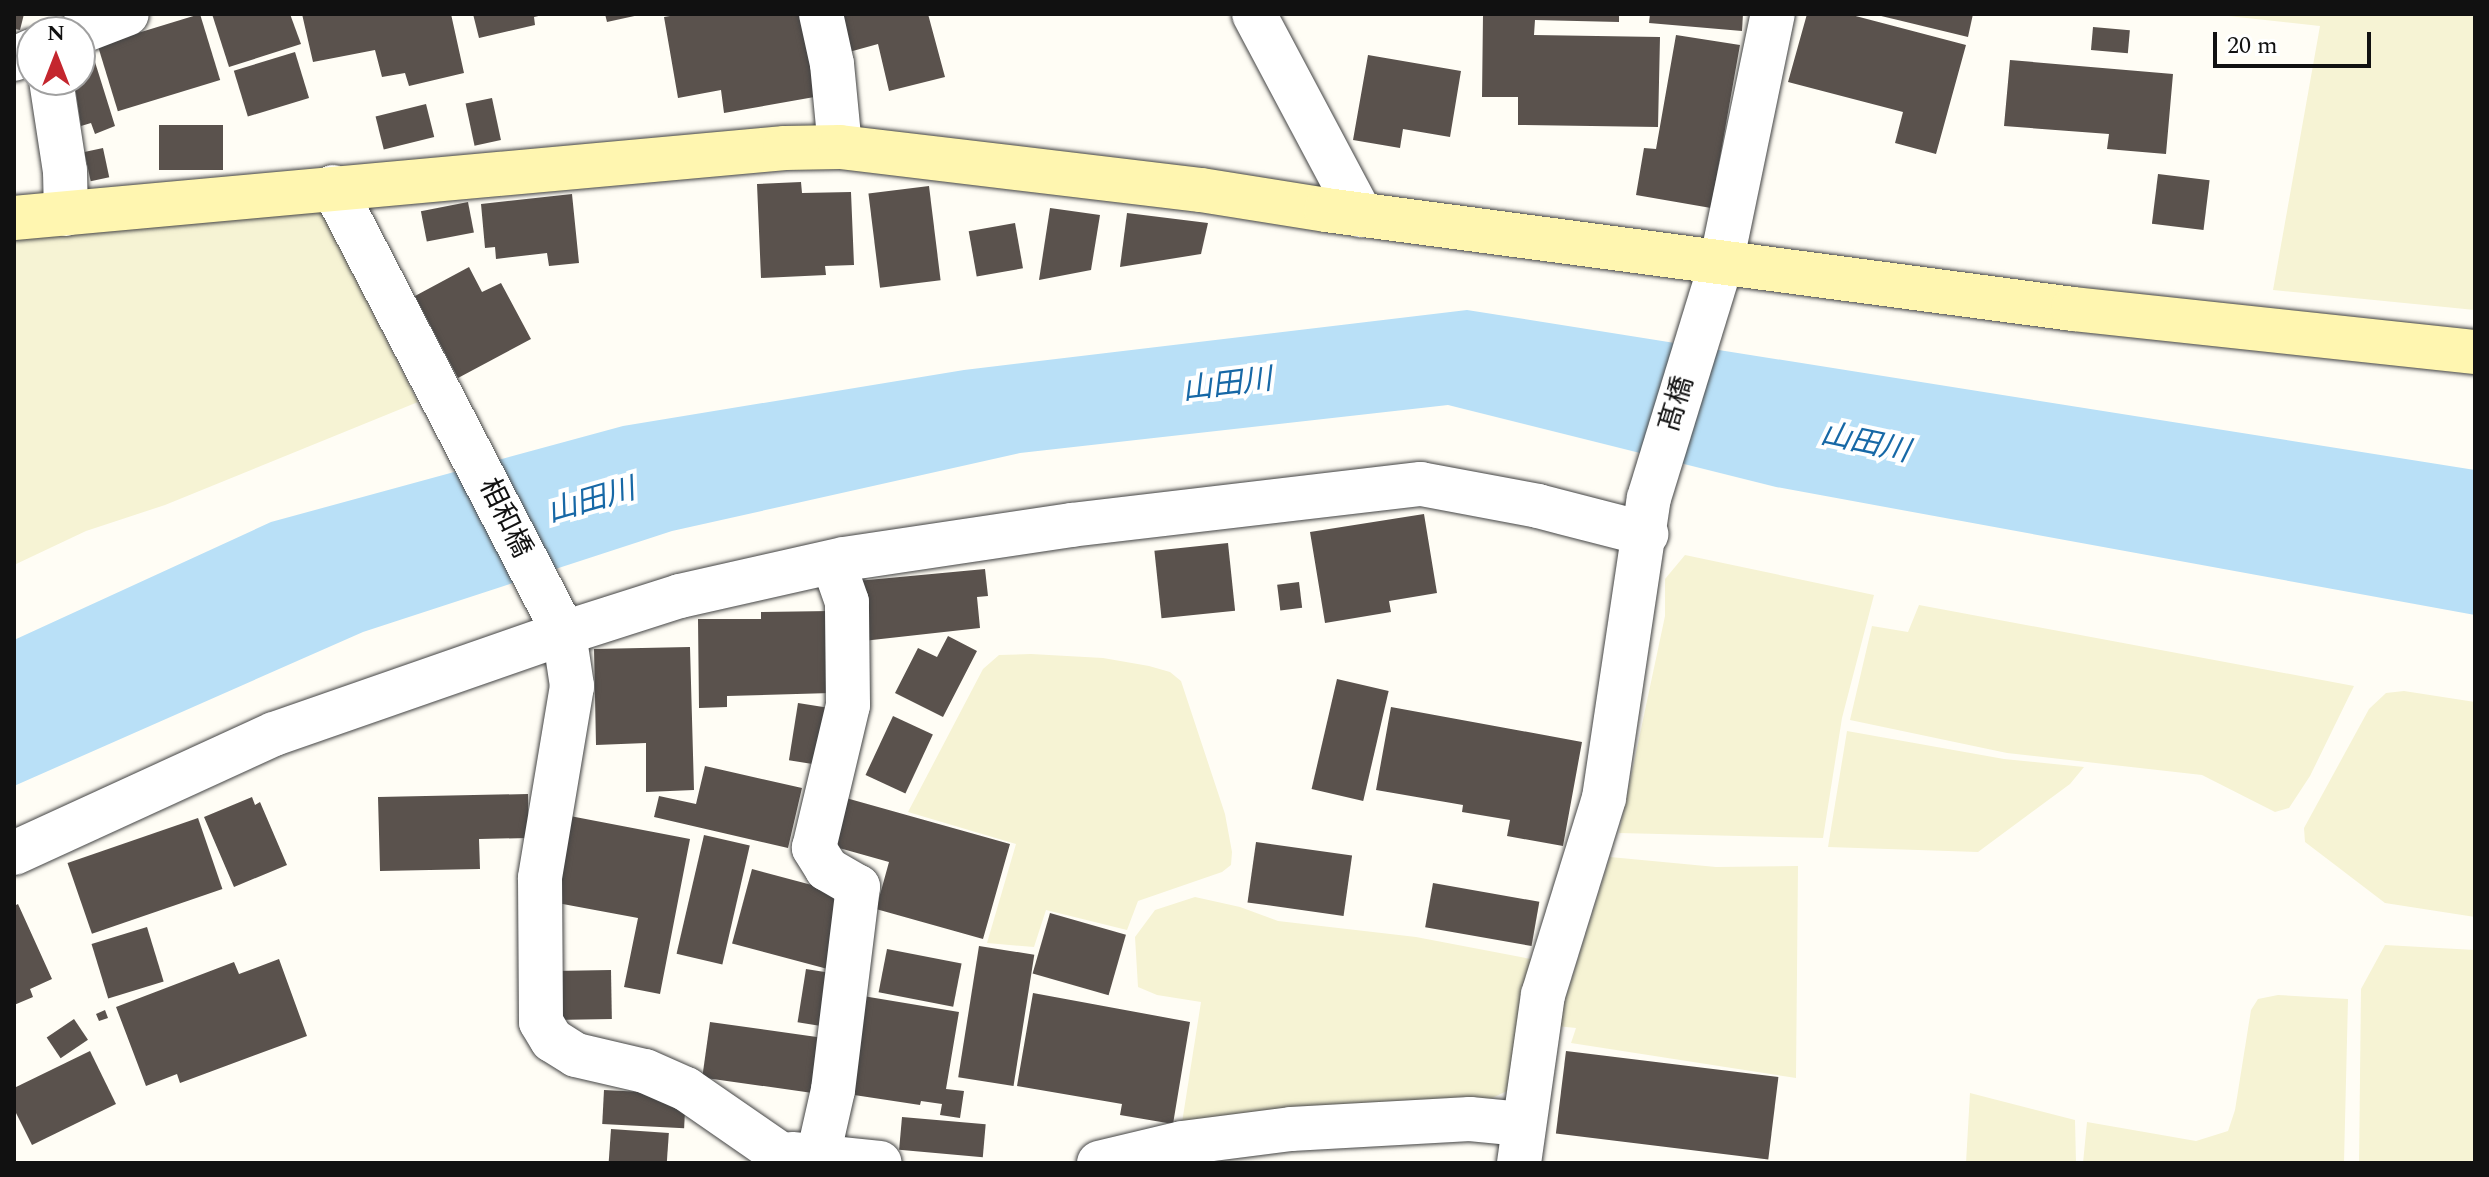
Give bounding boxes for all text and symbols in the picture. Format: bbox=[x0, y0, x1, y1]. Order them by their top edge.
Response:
north arrow bbox=[16, 16, 96, 96]
scale bar bbox=[2217, 16, 2375, 66]
text: N bbox=[47, 17, 65, 50]
text: 20 m bbox=[2227, 28, 2278, 64]
water label: 山田川 bbox=[1180, 362, 1274, 408]
street label: 髙橋 bbox=[1653, 372, 1701, 436]
water label: 山田川 bbox=[1817, 416, 1913, 470]
water label: 山田川 bbox=[543, 471, 639, 531]
street label: 相和橋 bbox=[471, 473, 539, 563]

